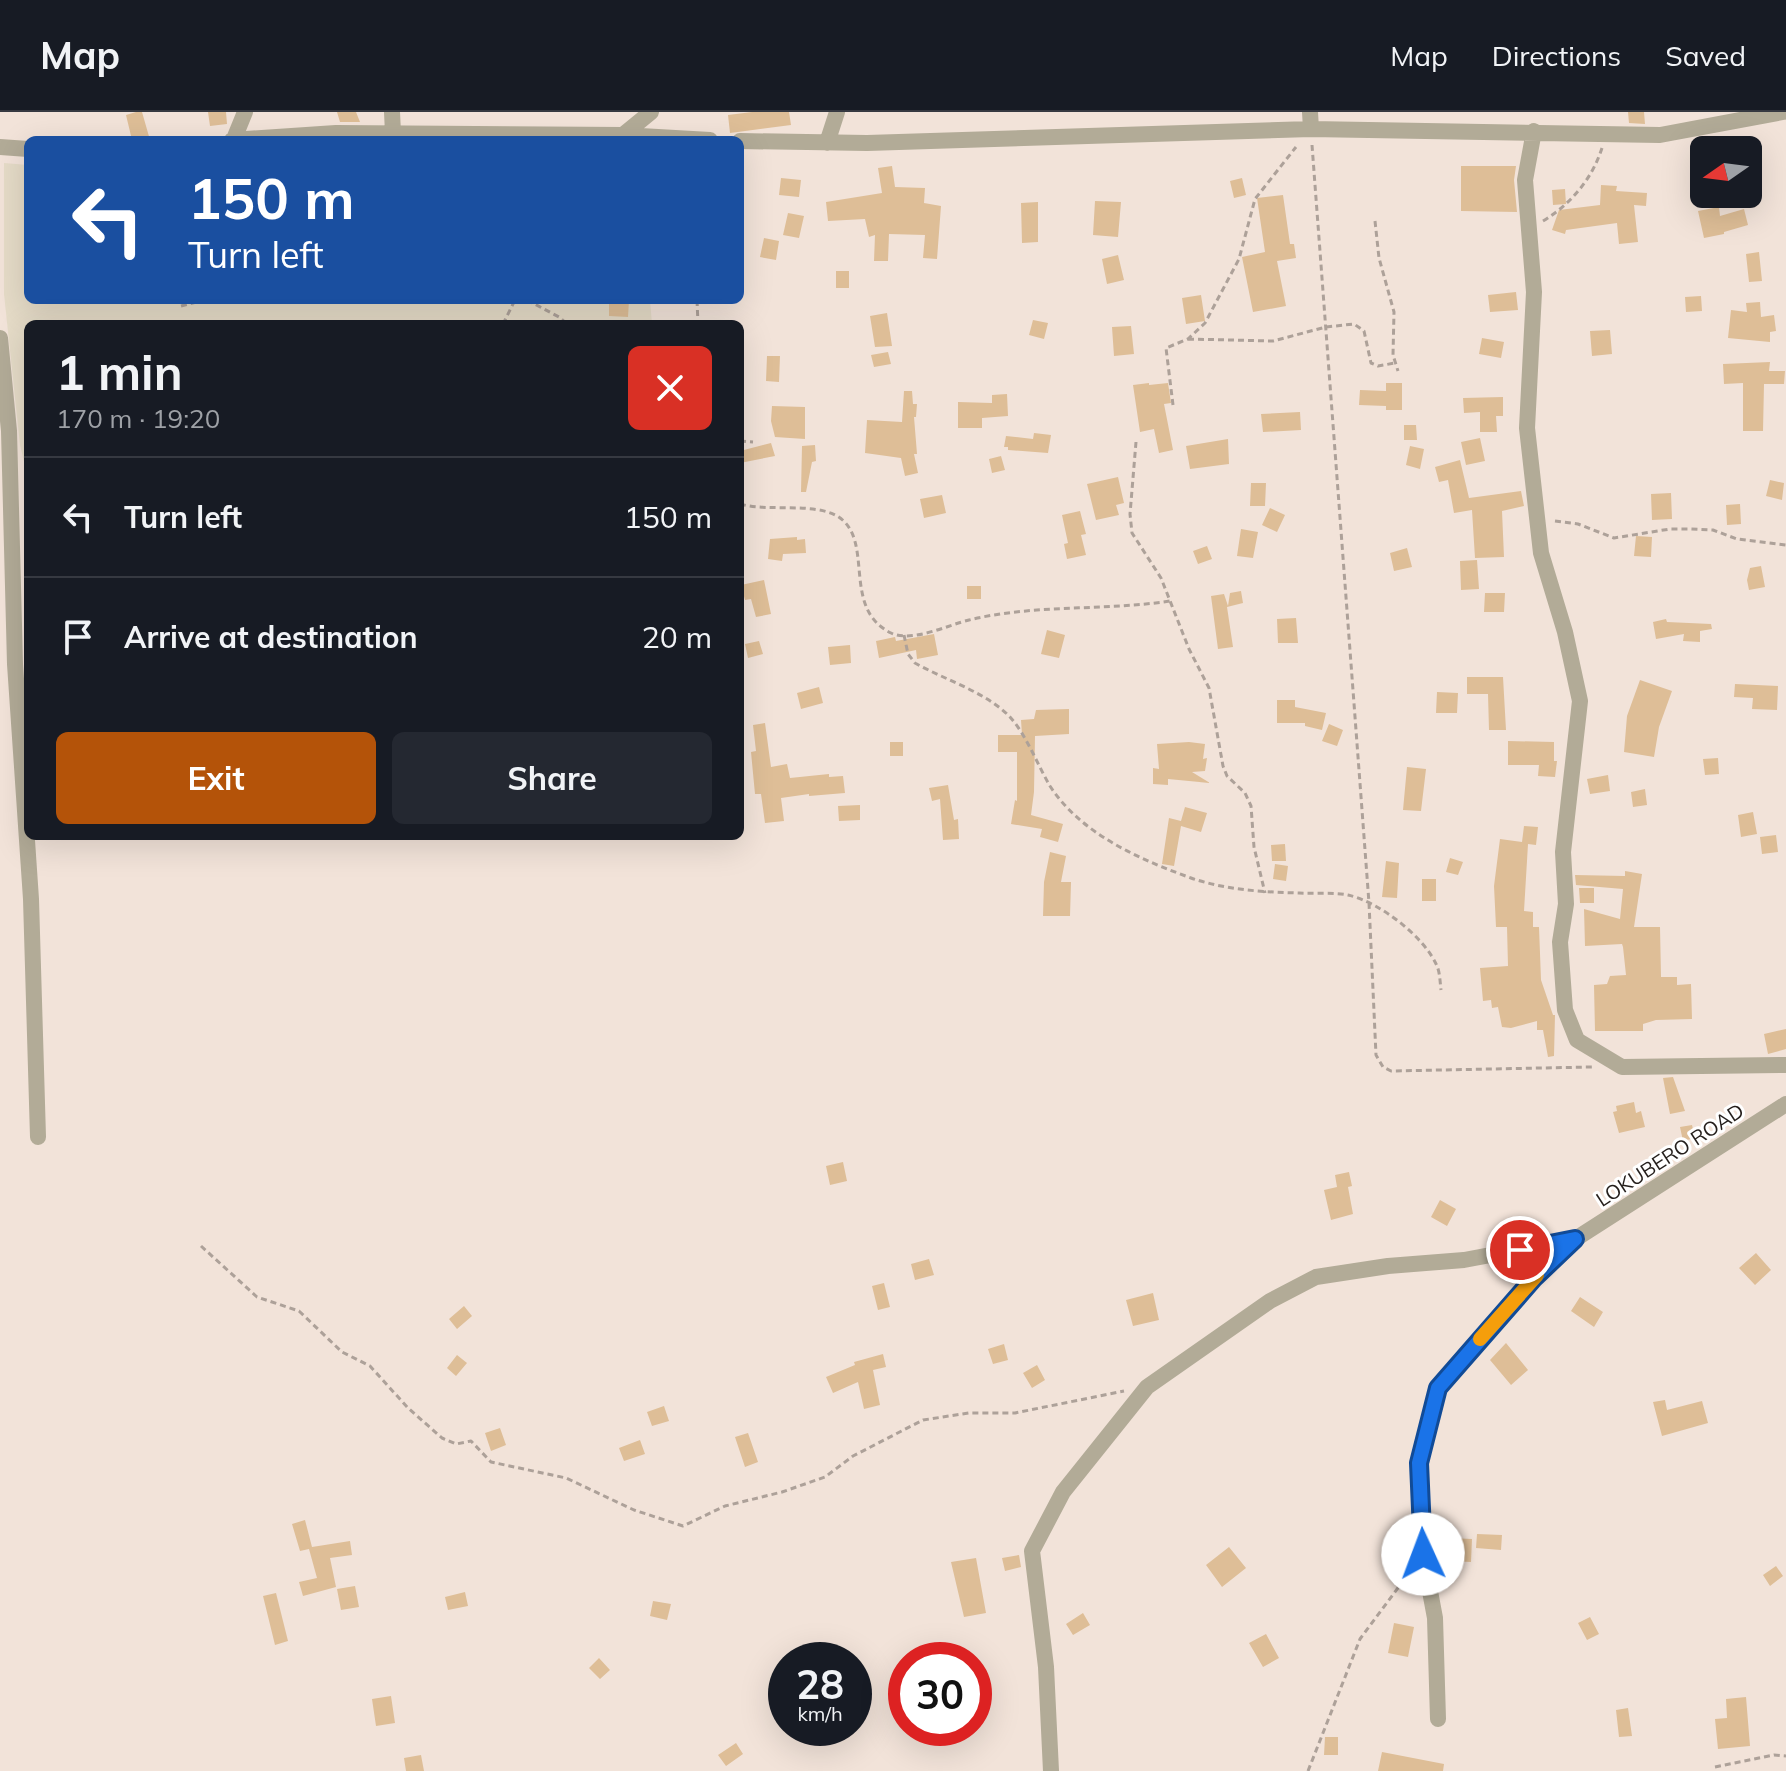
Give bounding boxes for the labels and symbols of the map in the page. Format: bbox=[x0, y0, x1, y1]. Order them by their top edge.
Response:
north arrow bbox=[1690, 136, 1762, 208]
street label: LOKUBERO ROAD bbox=[1591, 1098, 1748, 1212]
pin bbox=[1486, 1216, 1554, 1284]
position arrow bbox=[1381, 1512, 1465, 1596]
speed limit sign: 30 bbox=[888, 1642, 992, 1746]

